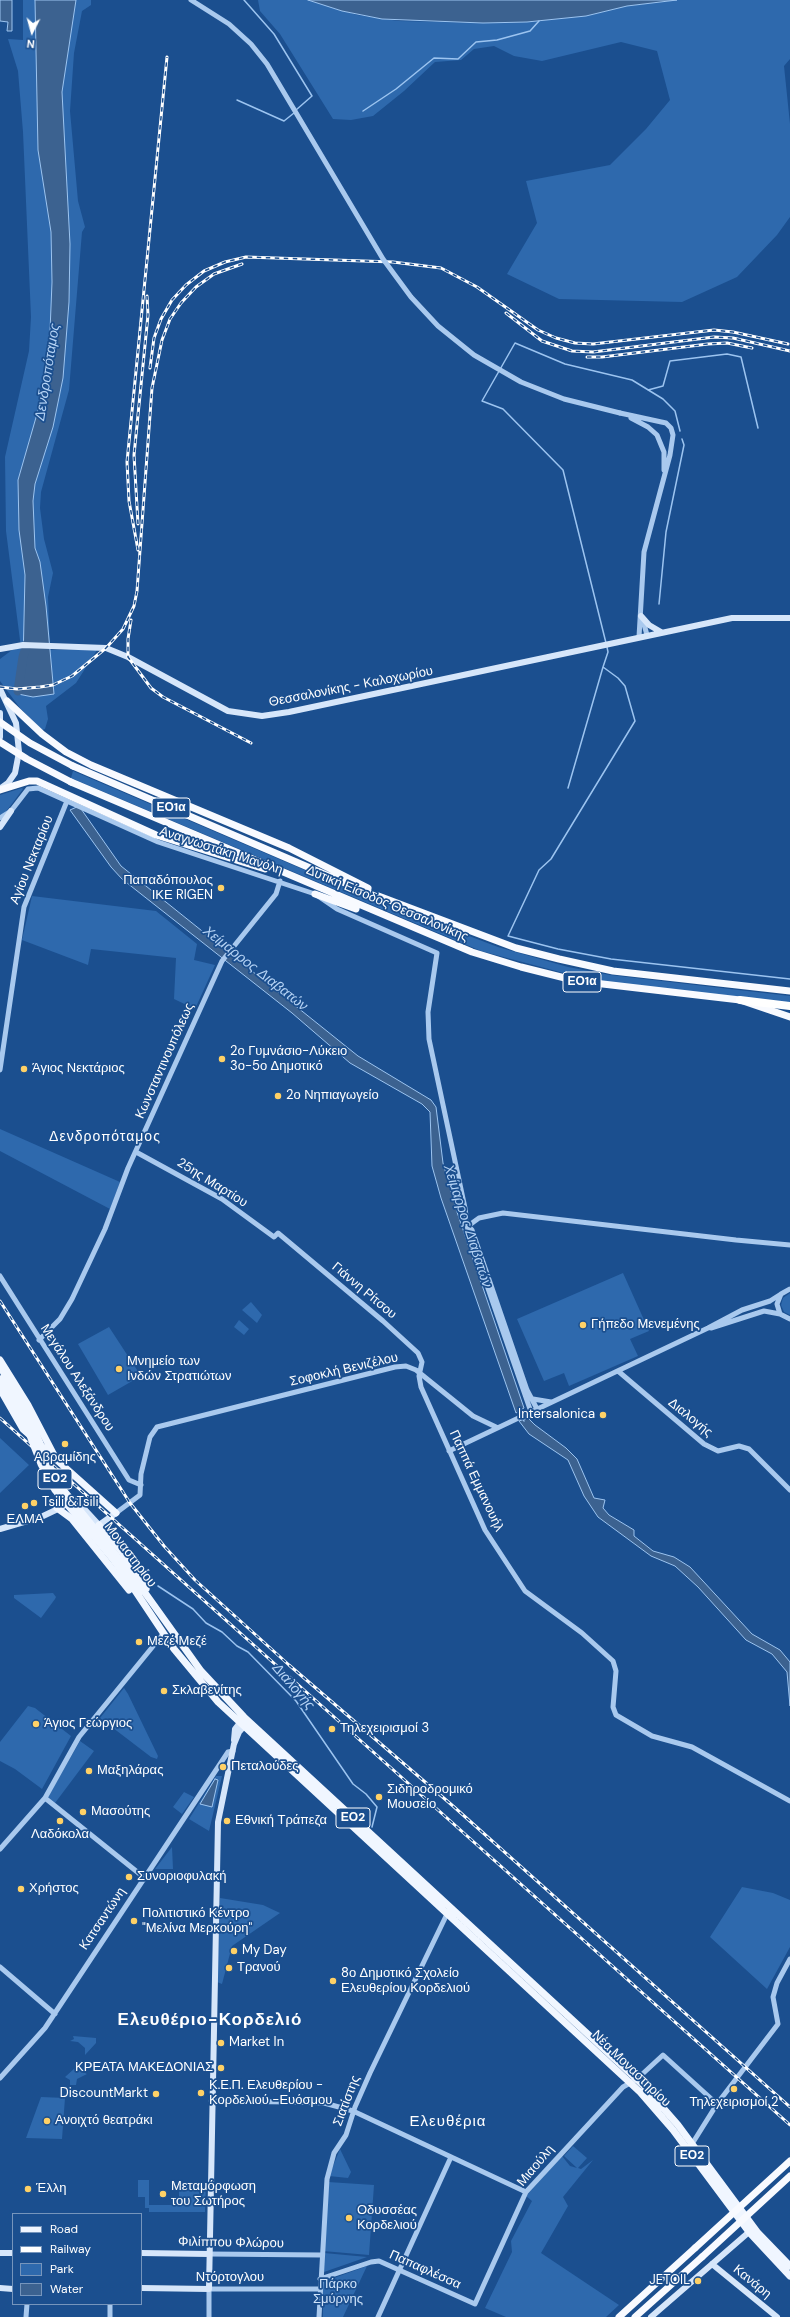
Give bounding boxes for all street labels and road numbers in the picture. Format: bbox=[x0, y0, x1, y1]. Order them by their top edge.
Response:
street label: Θεσσαλονίκης - Καλοχωρίου bbox=[268, 663, 434, 711]
road number: ΕΟ1α bbox=[152, 798, 190, 818]
street label: Αγίου Νεκταρίου bbox=[7, 813, 57, 907]
street label: Αναγνωστάκη Μανόλη bbox=[157, 824, 285, 878]
street label: Δυτική Είσοδος Θεσσαλονίκης bbox=[304, 863, 470, 945]
road number: ΕΟ1α bbox=[563, 972, 601, 992]
street label: Κωνσταντινουπόλεως bbox=[132, 1001, 198, 1121]
street label: 25ης Μαρτίου bbox=[174, 1155, 250, 1211]
street label: Γιάννη Ρίτσου bbox=[329, 1259, 399, 1323]
street label: Μεγάλου Αλεξάνδρου bbox=[37, 1322, 117, 1434]
street label: Σοφοκλή Βενιζέλου bbox=[288, 1350, 400, 1390]
street label: Διαλογής bbox=[665, 1395, 715, 1441]
street label: Παππά Εμμανουήλ bbox=[446, 1428, 506, 1534]
road number: ΕΟ2 bbox=[38, 1469, 72, 1489]
street label: Μοναστηρίου bbox=[101, 1520, 159, 1590]
road number: ΕΟ2 bbox=[336, 1808, 370, 1828]
street label: Κατσαντώνη bbox=[76, 1885, 130, 1953]
street label: Νέα Μοναστηρίου bbox=[588, 2028, 674, 2110]
street label: Σιατίστης bbox=[330, 2073, 364, 2129]
street label: Μιαούλη bbox=[514, 2142, 558, 2190]
road number: ΕΟ2 bbox=[675, 2146, 709, 2166]
street label: Φιλίππου Φλώρου bbox=[178, 2234, 284, 2252]
street label: Παπαφλέσσα bbox=[387, 2247, 463, 2293]
street label: Κανάρη bbox=[730, 2262, 774, 2302]
street label: Ντόρτογλου bbox=[196, 2270, 264, 2286]

